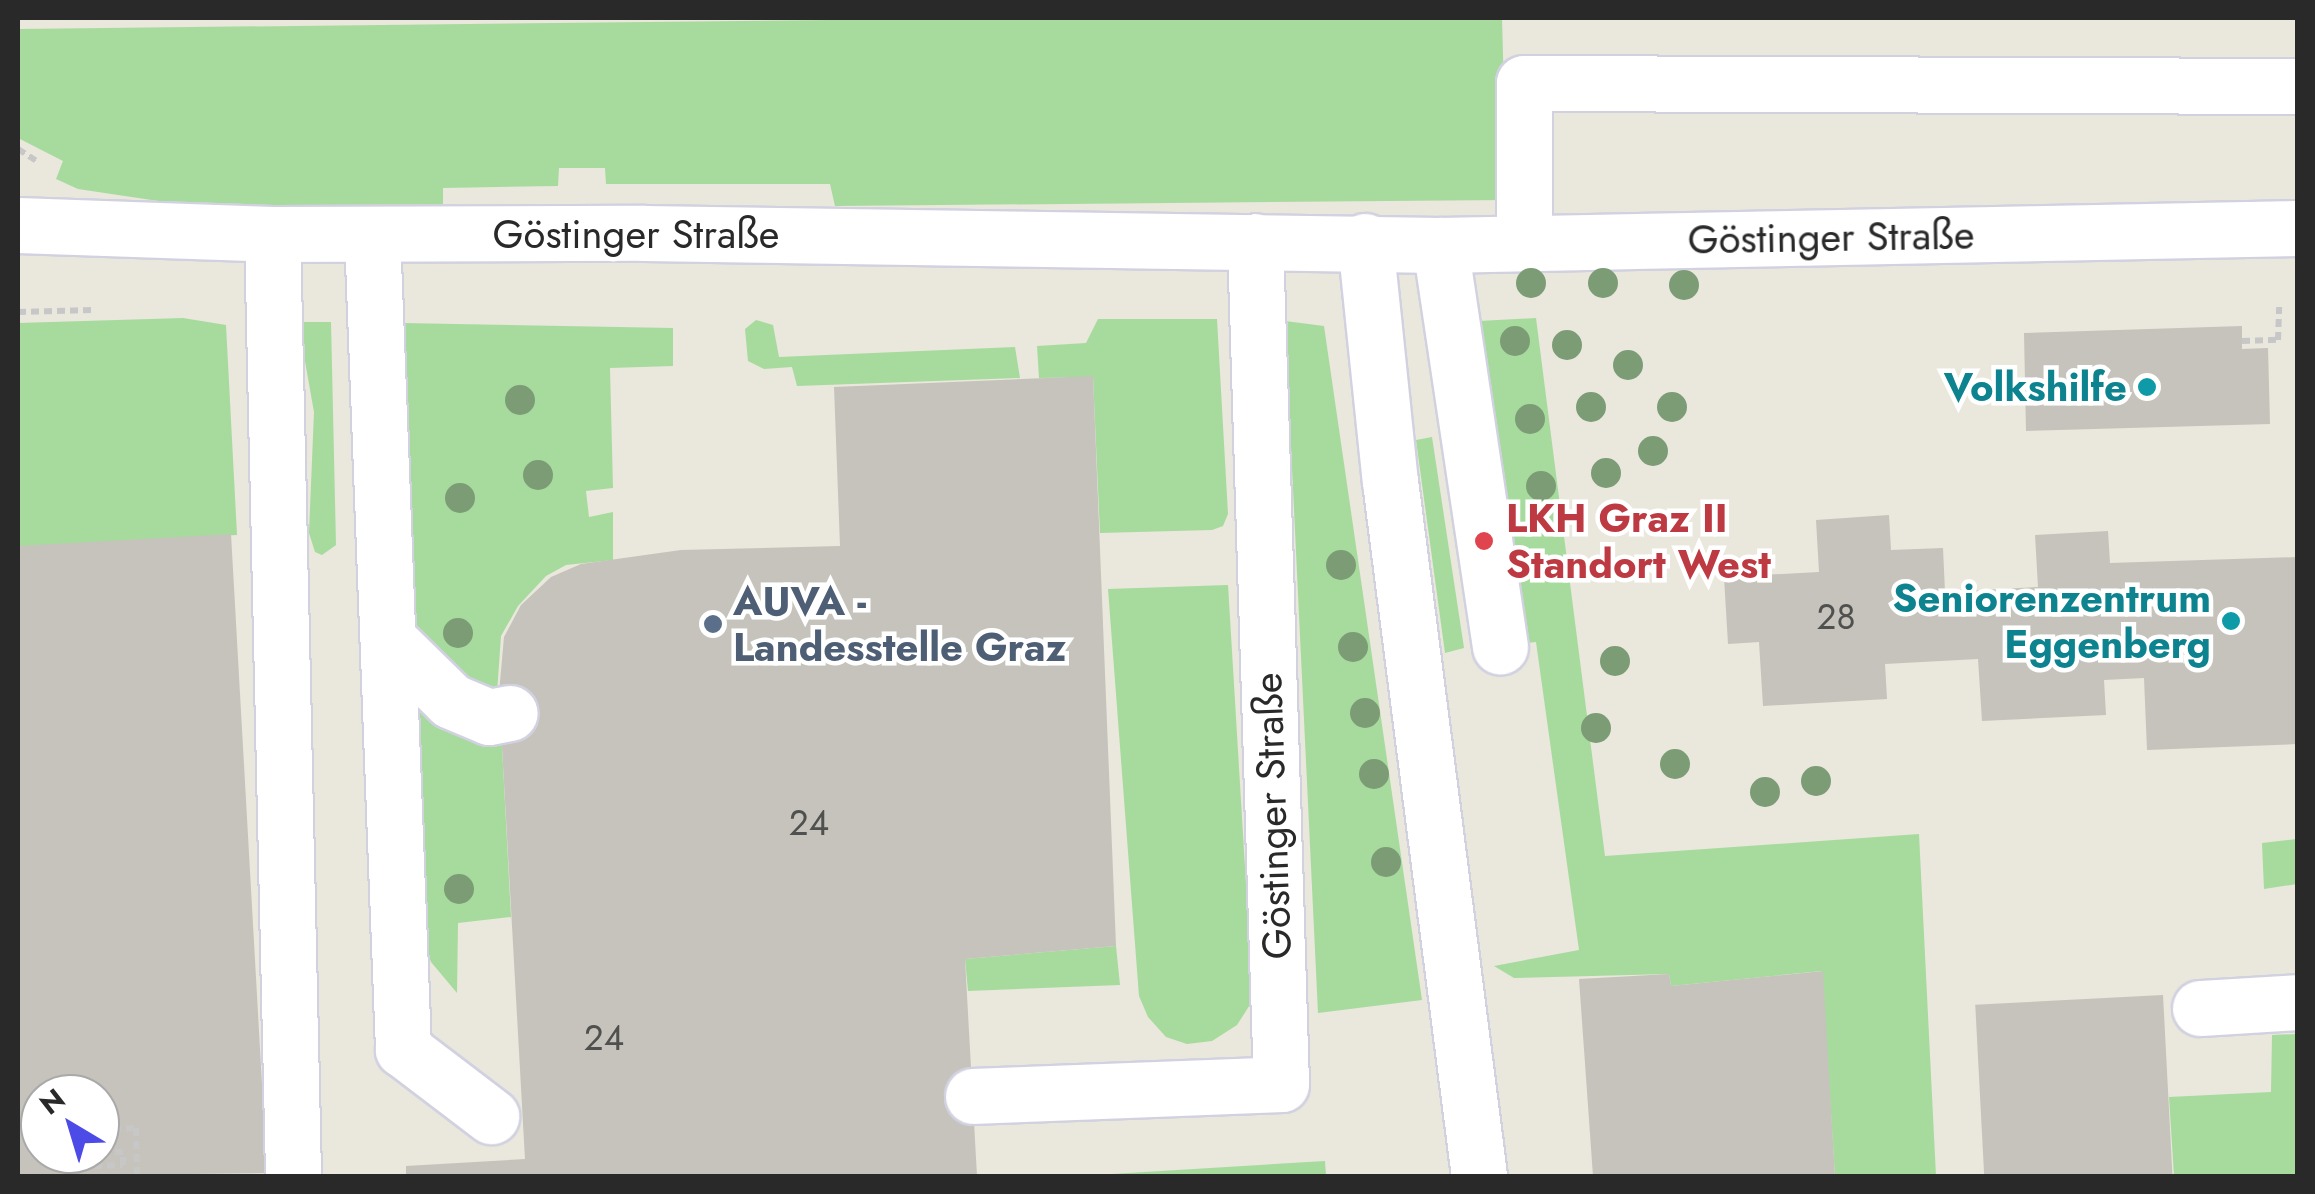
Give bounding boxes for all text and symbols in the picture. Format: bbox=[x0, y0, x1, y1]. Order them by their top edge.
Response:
street label: Göstinger Straße bbox=[493, 210, 779, 258]
street label: Göstinger Straße bbox=[1687, 211, 1975, 263]
place label: Volkshilfe bbox=[1944, 363, 2127, 411]
marker: Volkshilfe bbox=[2136, 376, 2158, 398]
place label: LKH Graz II Standort West bbox=[1506, 494, 1771, 588]
marker: LKH Graz II Standort West bbox=[1471, 528, 1497, 554]
place label: Seniorenzentrum Eggenberg bbox=[1893, 574, 2211, 668]
place label: AUVA - Landesstelle Graz bbox=[733, 577, 1066, 671]
house number: 28 bbox=[1816, 596, 1856, 638]
marker: Seniorenzentrum Eggenberg bbox=[2220, 610, 2242, 632]
marker: AUVA - Landesstelle Graz bbox=[702, 613, 724, 635]
street label: Göstinger Straße bbox=[1243, 672, 1301, 960]
house number: 24 bbox=[789, 802, 829, 844]
house number: 24 bbox=[584, 1017, 624, 1059]
north arrow bbox=[20, 1074, 120, 1174]
text: N bbox=[31, 1079, 74, 1125]

